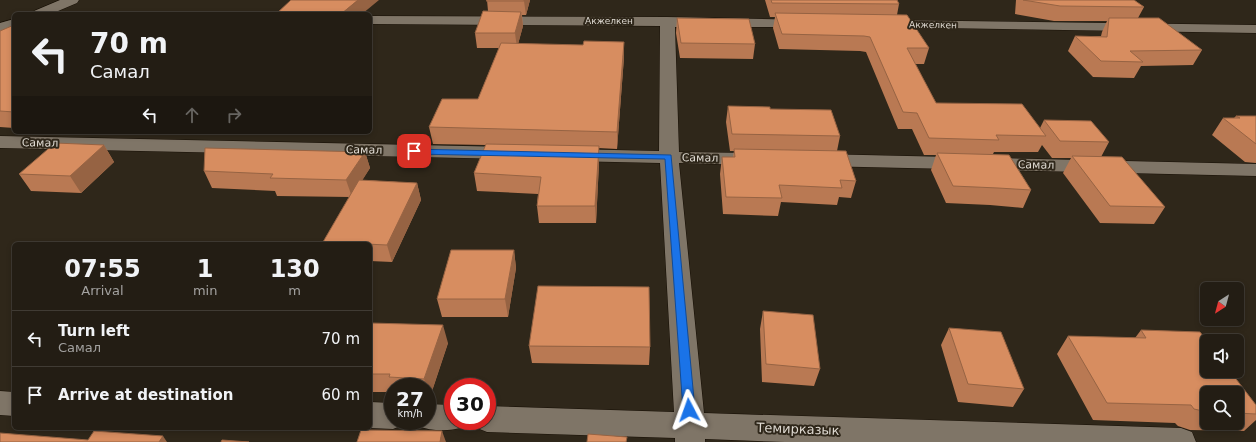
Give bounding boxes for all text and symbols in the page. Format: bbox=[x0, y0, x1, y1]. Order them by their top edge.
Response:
street label: Акжелкен bbox=[585, 16, 633, 26]
street label: Акжелкен bbox=[909, 20, 957, 30]
text: 70 m bbox=[90, 27, 168, 60]
icon: left bbox=[24, 28, 76, 80]
text: Самал bbox=[90, 61, 150, 82]
icon: left bbox=[139, 104, 161, 126]
icon: ahead bbox=[181, 104, 203, 126]
icon: right bbox=[223, 104, 245, 126]
pin bbox=[397, 134, 431, 168]
street label: Самал bbox=[22, 136, 58, 150]
icon: arrive bbox=[403, 140, 425, 162]
street label: Самал bbox=[346, 143, 382, 157]
street label: Самал bbox=[682, 151, 718, 165]
street label: Самал bbox=[1018, 158, 1054, 172]
text: 07:55 bbox=[64, 255, 141, 283]
text: 1 bbox=[197, 255, 213, 283]
text: 130 bbox=[270, 255, 320, 283]
north arrow bbox=[1200, 282, 1244, 326]
map controls bbox=[1200, 282, 1244, 430]
text: Arrival bbox=[81, 283, 124, 298]
text: min bbox=[193, 283, 217, 298]
text: m bbox=[288, 283, 301, 298]
text: Turn left bbox=[58, 322, 130, 340]
icon: left bbox=[24, 328, 46, 350]
text: 70 m bbox=[322, 330, 360, 348]
button: sound bbox=[1200, 334, 1244, 378]
text: Самал bbox=[58, 340, 101, 355]
speed limit sign: 30 bbox=[444, 378, 496, 430]
icon: arrive bbox=[24, 384, 46, 406]
text: Arrive at destination bbox=[58, 386, 233, 404]
text: 60 m bbox=[322, 386, 360, 404]
button: search bbox=[1200, 386, 1244, 430]
text: 27 bbox=[396, 387, 424, 411]
position arrow bbox=[668, 389, 710, 431]
text: km/h bbox=[397, 408, 423, 419]
street label: Темирказык bbox=[755, 420, 840, 438]

